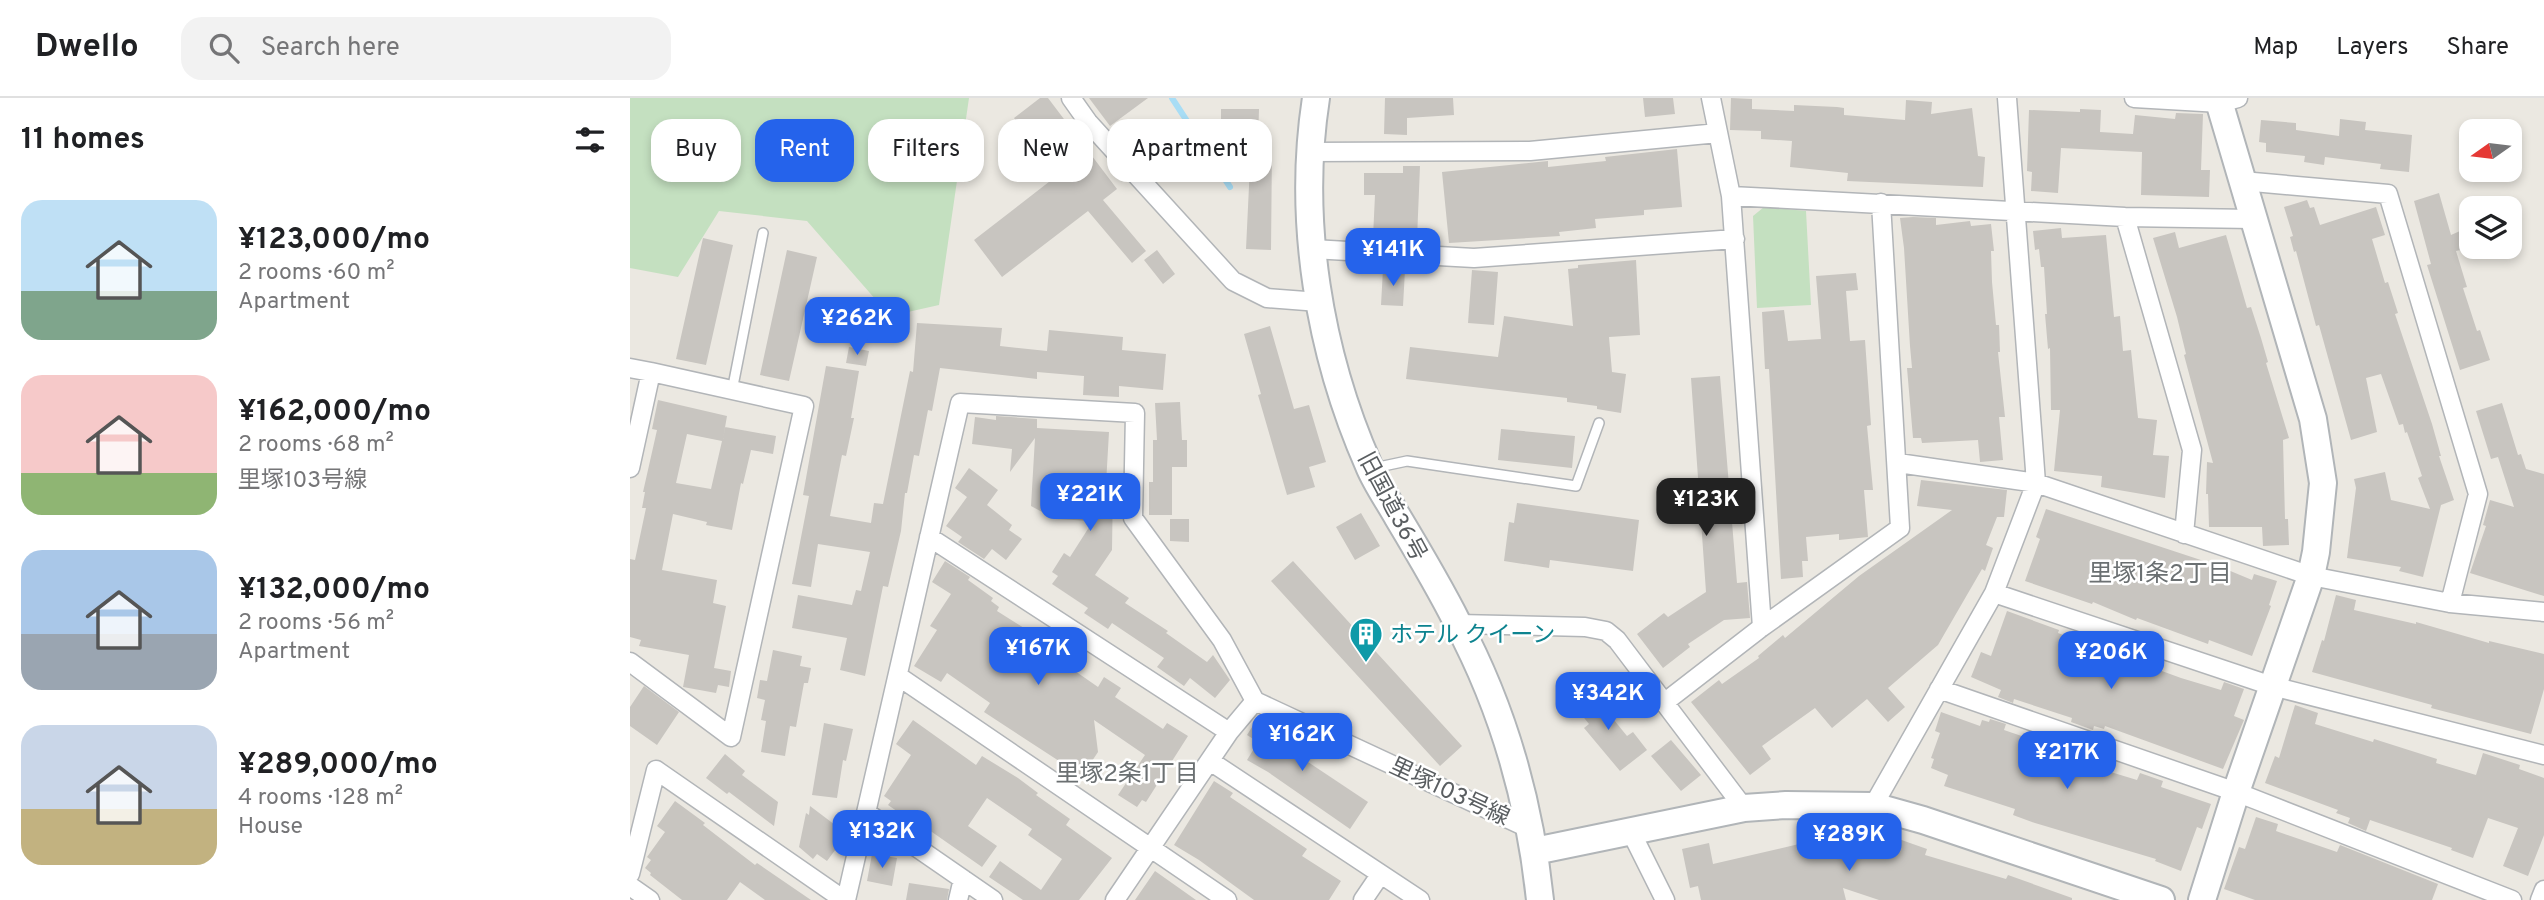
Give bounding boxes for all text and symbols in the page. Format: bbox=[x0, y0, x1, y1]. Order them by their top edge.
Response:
search box bbox=[181, 17, 671, 80]
text: Dwello bbox=[35, 27, 139, 69]
icon: search bbox=[205, 29, 243, 67]
text: Search here bbox=[261, 32, 400, 65]
text: Map bbox=[2253, 33, 2298, 63]
text: Layers bbox=[2336, 33, 2408, 63]
text: Share bbox=[2446, 33, 2509, 63]
chip: Buy bbox=[651, 119, 741, 182]
chip: Rent bbox=[755, 119, 854, 182]
chip: Filters bbox=[868, 119, 984, 182]
chip: New bbox=[998, 119, 1093, 182]
chip: Apartment bbox=[1107, 119, 1272, 182]
north arrow bbox=[2459, 119, 2522, 182]
map controls bbox=[2459, 119, 2522, 259]
icon: filters bbox=[571, 121, 609, 159]
text: 11 homes bbox=[21, 122, 145, 159]
button: layers bbox=[2459, 196, 2522, 259]
text: ¥123,000/mo bbox=[238, 222, 430, 259]
icon: home bbox=[77, 228, 161, 312]
pin: ¥141K bbox=[1344, 228, 1442, 288]
text: ¥141K bbox=[1361, 236, 1425, 265]
text: 2 rooms · 60 m² bbox=[238, 259, 395, 288]
text: Apartment bbox=[238, 288, 350, 317]
pin: ¥262K bbox=[808, 298, 906, 357]
text: ¥262K bbox=[821, 305, 893, 334]
text: ¥162,000/mo bbox=[238, 394, 431, 431]
icon: home bbox=[77, 403, 161, 487]
text: 2 rooms · 68 m² bbox=[238, 431, 394, 460]
street label: 旧国道36号 bbox=[1350, 448, 1432, 567]
text: 里塚103号線 bbox=[238, 467, 367, 496]
pin: ¥221K bbox=[1041, 474, 1139, 533]
pin: ¥123K bbox=[1657, 478, 1755, 538]
text: ¥221K bbox=[1056, 481, 1124, 510]
text: ¥123K bbox=[1672, 486, 1740, 515]
district label: 里塚1条2丁目 bbox=[2088, 560, 2232, 590]
text: ¥132,000/mo bbox=[238, 572, 430, 609]
icon: home bbox=[77, 578, 161, 662]
text: 2 rooms · 56 m² bbox=[238, 609, 394, 638]
building icon: ホテル クイーン bbox=[1347, 615, 1385, 664]
place label: ホテル クイーン bbox=[1390, 622, 1555, 651]
pin: ¥167K bbox=[989, 628, 1087, 687]
pin: ¥206K bbox=[2062, 632, 2160, 691]
text: ¥167K bbox=[1005, 635, 1071, 664]
text: Apartment bbox=[238, 638, 350, 667]
text: ¥206K bbox=[2074, 639, 2148, 668]
pin: ¥342K bbox=[1559, 672, 1657, 732]
text: ¥342K bbox=[1572, 680, 1644, 709]
pin: ¥162K bbox=[1253, 714, 1351, 773]
text: ¥162K bbox=[1268, 721, 1336, 750]
pin: ¥217K bbox=[2018, 732, 2116, 791]
text: ¥217K bbox=[2034, 739, 2100, 768]
text: ¥289,000/mo bbox=[238, 747, 438, 784]
icon: home bbox=[77, 753, 161, 837]
street label: 里塚103号線 bbox=[1384, 753, 1514, 834]
district label: 里塚2条1丁目 bbox=[1055, 760, 1199, 790]
text: 4 rooms · 128 m² bbox=[238, 784, 403, 813]
pin: ¥132K bbox=[833, 810, 931, 870]
text: House bbox=[238, 813, 303, 842]
pin: ¥289K bbox=[1800, 814, 1898, 873]
text: ¥132K bbox=[849, 818, 915, 847]
text: ¥289K bbox=[1813, 821, 1885, 850]

